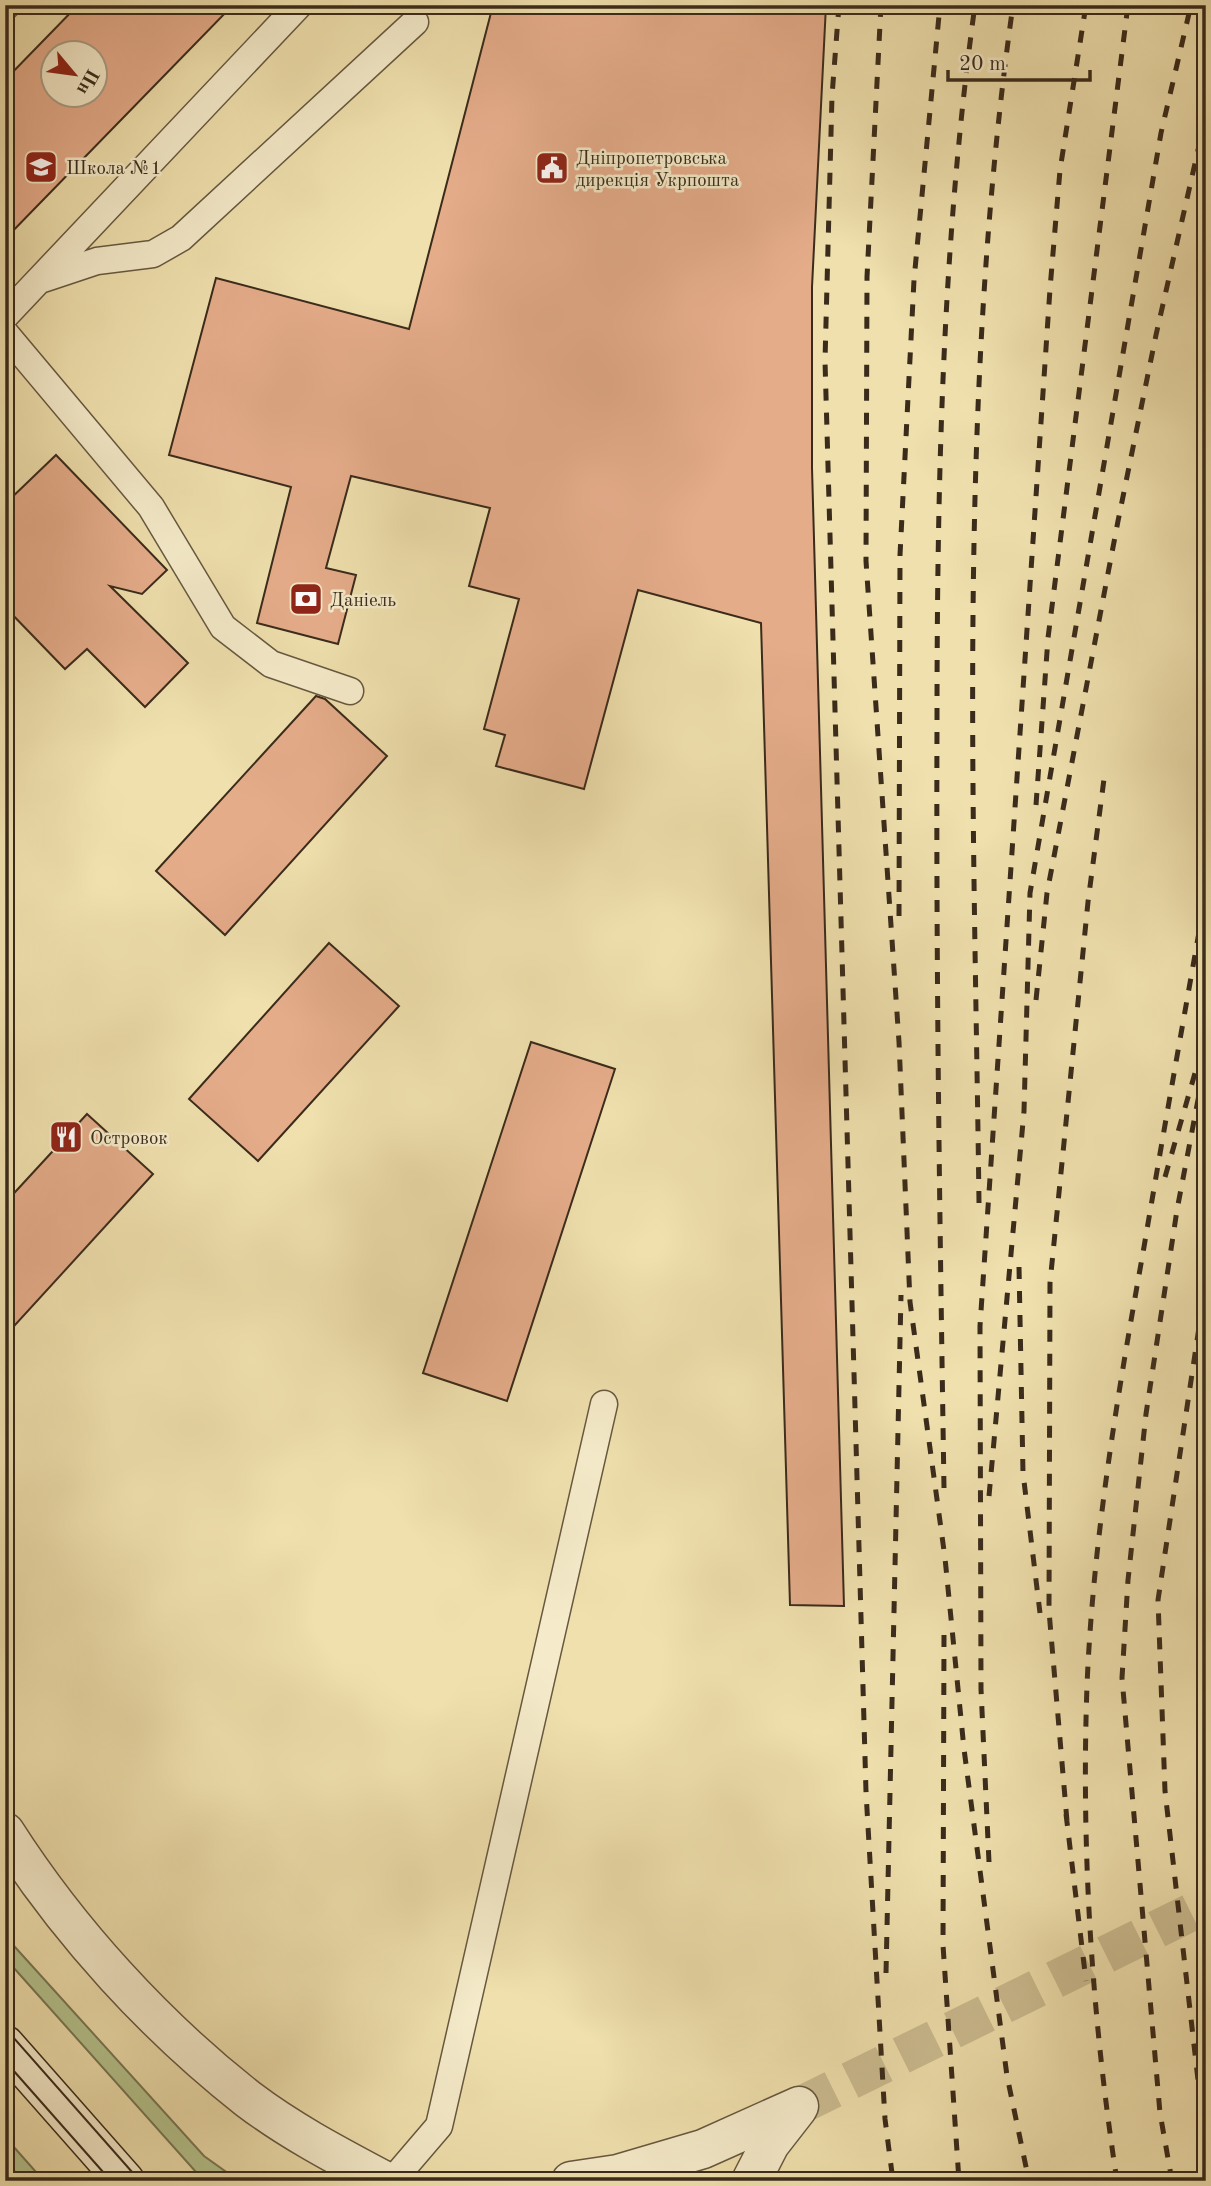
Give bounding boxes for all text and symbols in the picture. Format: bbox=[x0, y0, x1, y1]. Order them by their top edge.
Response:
north arrow bbox=[38, 38, 108, 108]
scale bar bbox=[948, 38, 1090, 82]
text: 20 m bbox=[959, 54, 1006, 75]
text: Пн bbox=[72, 65, 101, 97]
school or university icon: Школа №1 bbox=[22, 148, 60, 186]
public building icon: Дніпропетровська дирекція Укрпошта bbox=[533, 149, 571, 187]
place label: Дніпропетровська дирекція Укрпошта bbox=[576, 150, 740, 191]
place label: Школа №1 bbox=[66, 160, 162, 179]
bank icon: Даніель bbox=[287, 580, 325, 618]
place label: Даніель bbox=[330, 592, 396, 611]
restaurant icon: Островок bbox=[47, 1118, 85, 1156]
place label: Островок bbox=[90, 1130, 168, 1149]

